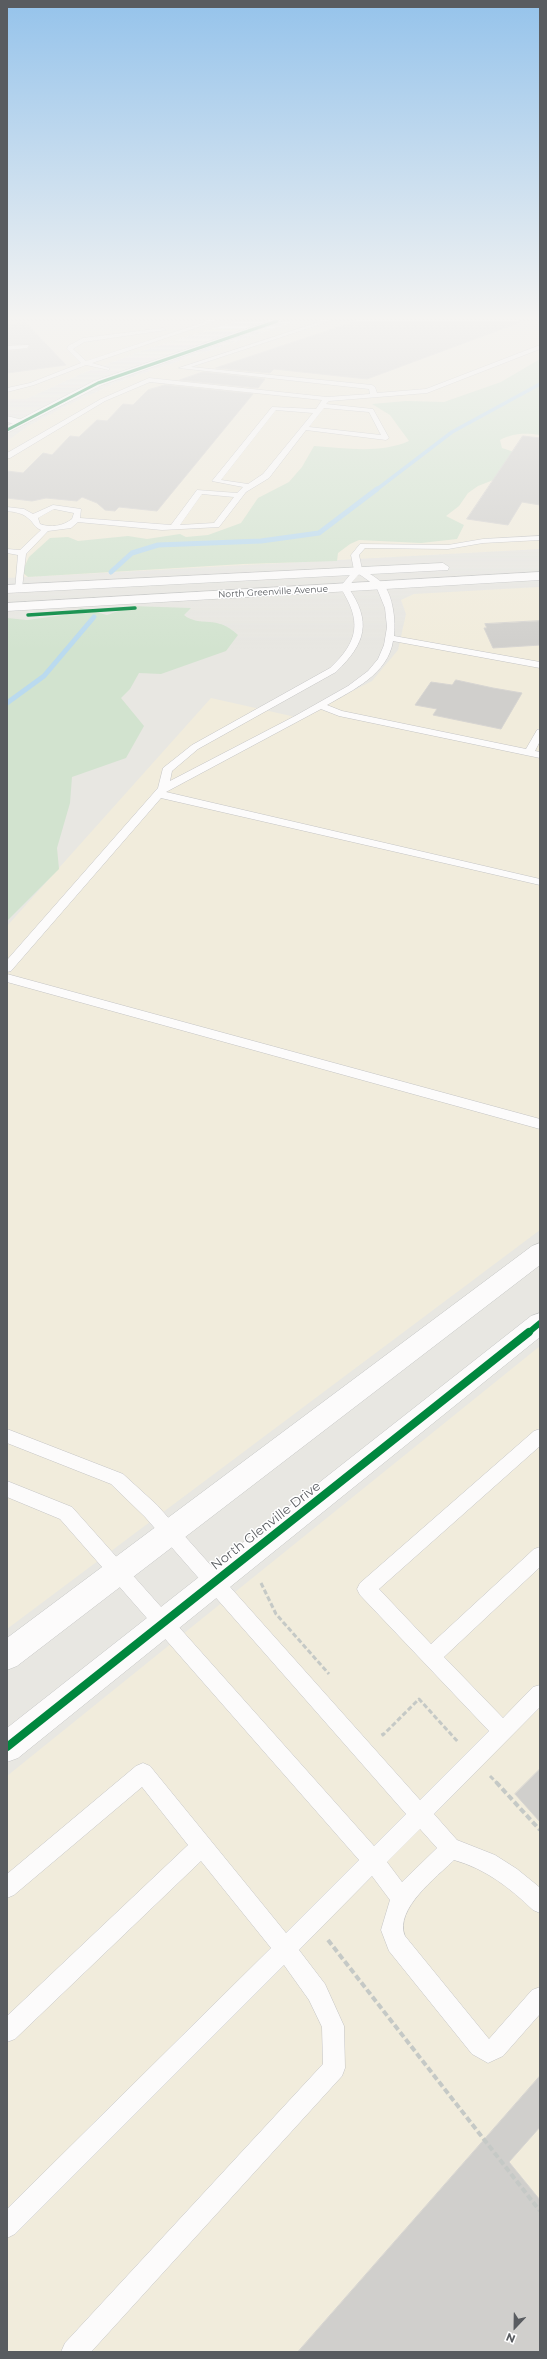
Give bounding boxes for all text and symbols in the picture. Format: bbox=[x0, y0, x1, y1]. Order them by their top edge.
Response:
street label: North Greenville Avenue bbox=[218, 584, 328, 600]
street label: North Glenville Drive bbox=[208, 1478, 324, 1574]
north arrow bbox=[495, 2307, 535, 2347]
text: N bbox=[504, 2330, 517, 2346]

